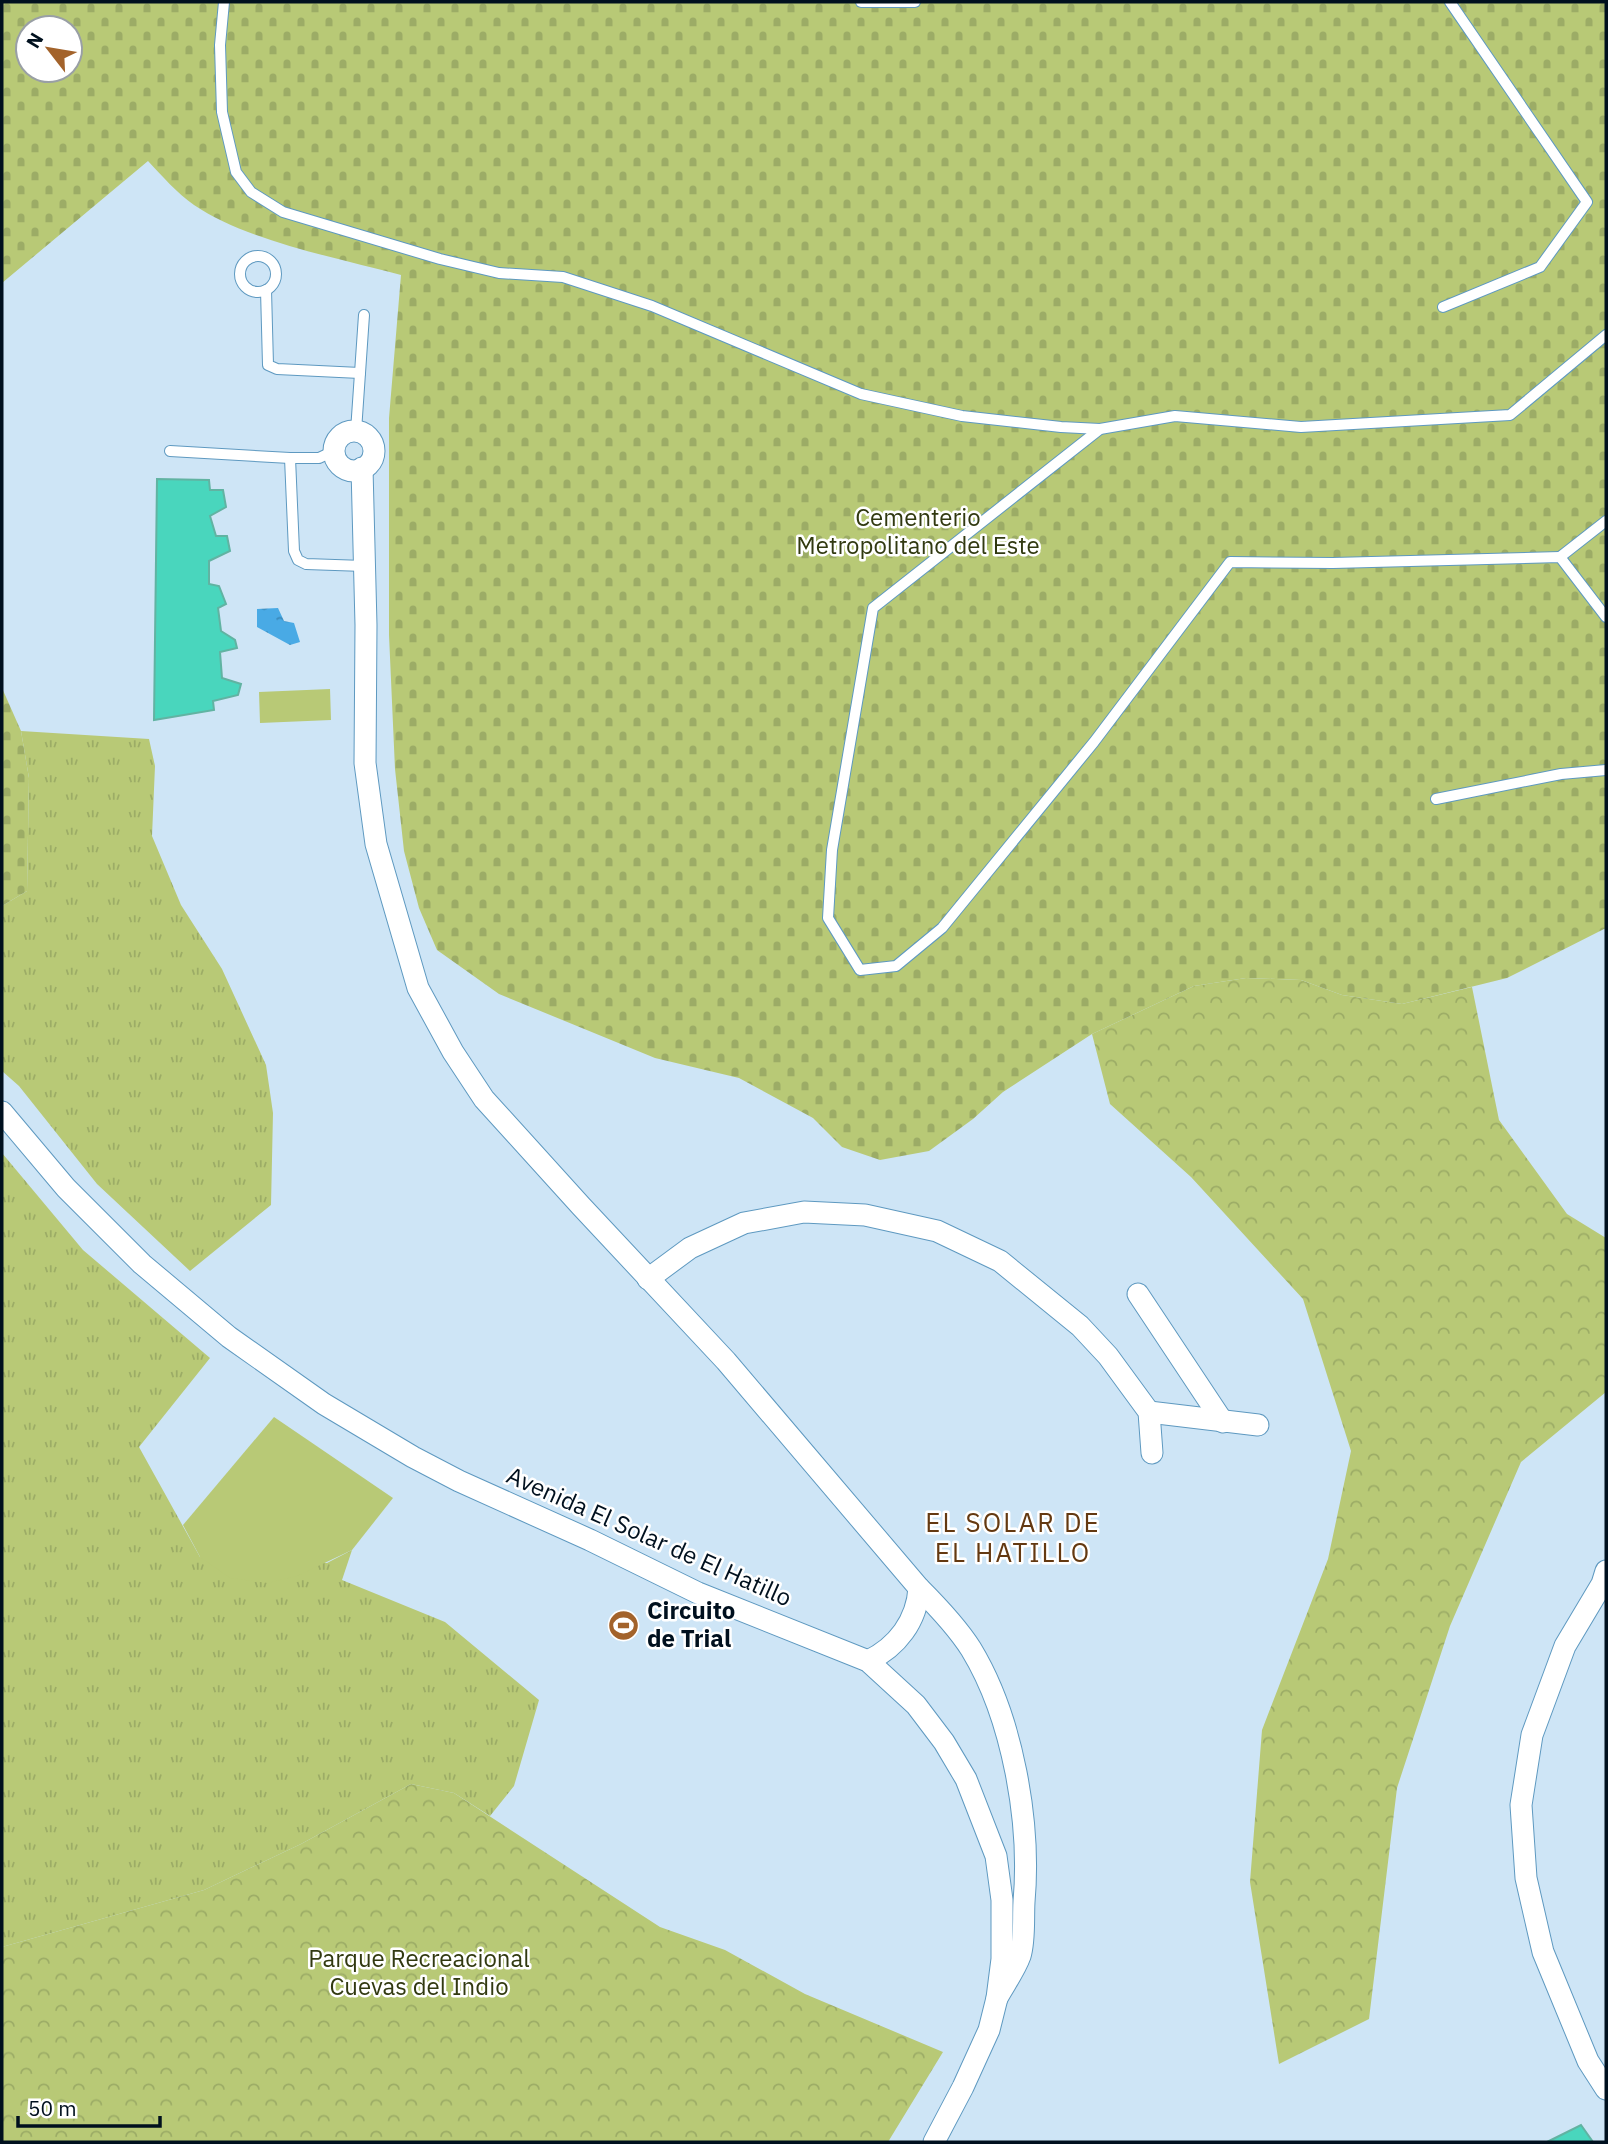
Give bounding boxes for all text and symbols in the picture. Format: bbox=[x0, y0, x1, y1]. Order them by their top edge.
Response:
north arrow bbox=[14, 14, 84, 84]
text: N bbox=[21, 28, 48, 52]
park label: Cementerio Metropolitano del Este bbox=[796, 501, 1040, 561]
street label: Avenida El Solar de El Hatillo bbox=[502, 1459, 797, 1613]
district label: EL SOLAR DE EL HATILLO bbox=[925, 1505, 1101, 1569]
place label: Circuito de Trial bbox=[647, 1594, 735, 1654]
sports icon: Circuito de Trial bbox=[607, 1608, 641, 1642]
park label: Parque Recreacional Cuevas del Indio bbox=[308, 1942, 530, 2002]
scale bar bbox=[18, 2084, 159, 2128]
text: 50 m bbox=[28, 2094, 77, 2122]

